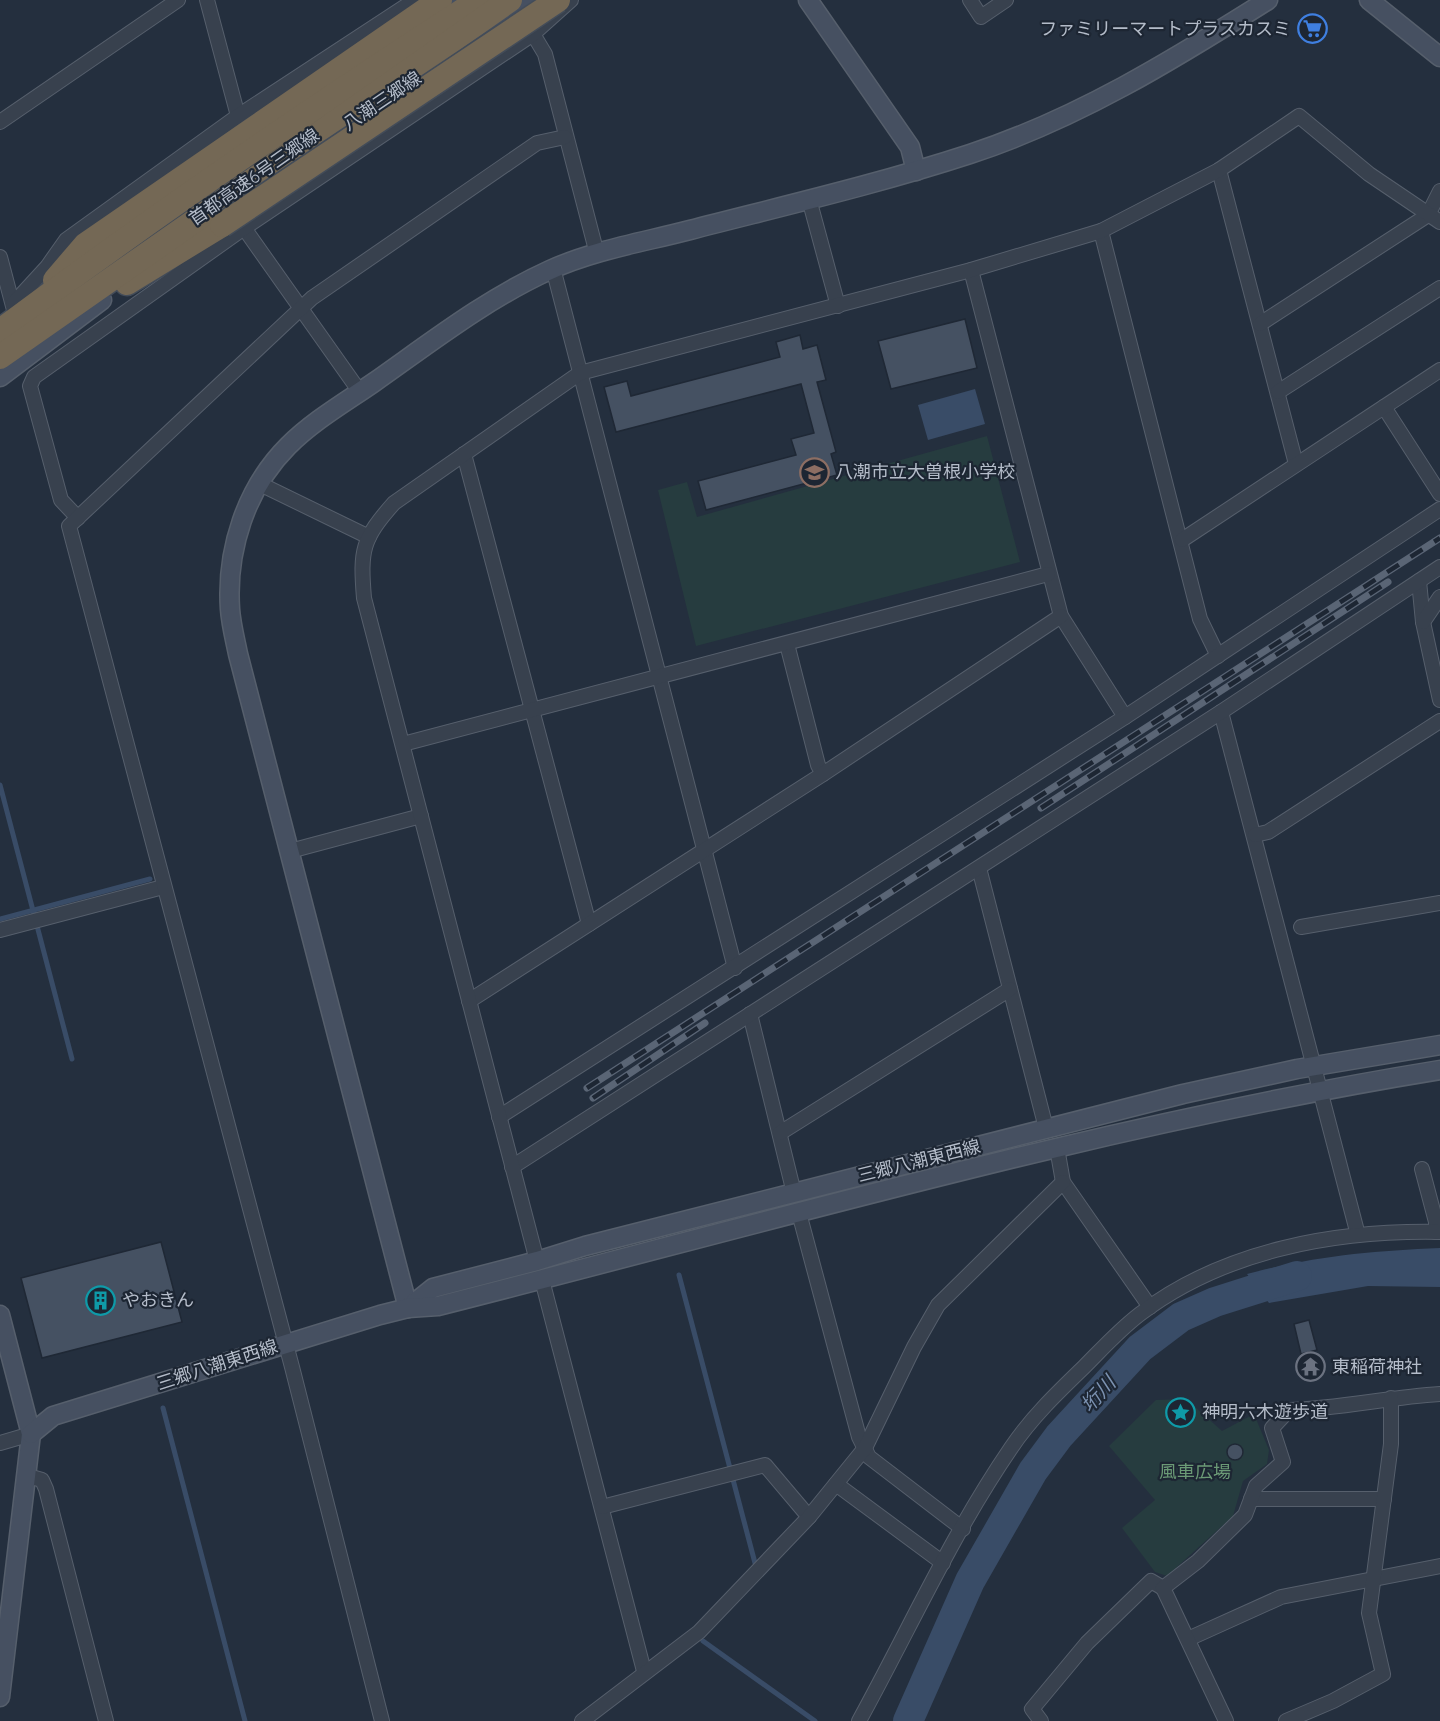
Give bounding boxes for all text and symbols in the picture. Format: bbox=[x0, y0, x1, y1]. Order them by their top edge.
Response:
supermarket icon: ファミリーマートプラスカスミ bbox=[1296, 13, 1328, 45]
place label: ファミリーマートプラスカスミ bbox=[1039, 17, 1291, 40]
street label: 八潮三郷線 bbox=[338, 66, 425, 135]
street label: 首都高速6号三郷線 bbox=[184, 123, 323, 230]
school or university icon: 八潮市立大曽根小学校 bbox=[798, 456, 830, 488]
place label: 八潮市立大曽根小学校 bbox=[835, 460, 1015, 483]
street label: 三郷八潮東西線 bbox=[855, 1134, 983, 1187]
building icon: やおきん bbox=[85, 1284, 117, 1316]
place label: やおきん bbox=[122, 1288, 194, 1311]
street label: 三郷八潮東西線 bbox=[153, 1334, 280, 1395]
temple icon: 東稲荷神社 bbox=[1295, 1351, 1327, 1383]
place label: 東稲荷神社 bbox=[1332, 1355, 1422, 1378]
water label: 垳川 bbox=[1075, 1369, 1122, 1417]
place icon: 神明六木遊歩道 bbox=[1165, 1396, 1197, 1428]
place label: 神明六木遊歩道 bbox=[1202, 1400, 1328, 1423]
park label: 風車広場 bbox=[1159, 1460, 1231, 1483]

